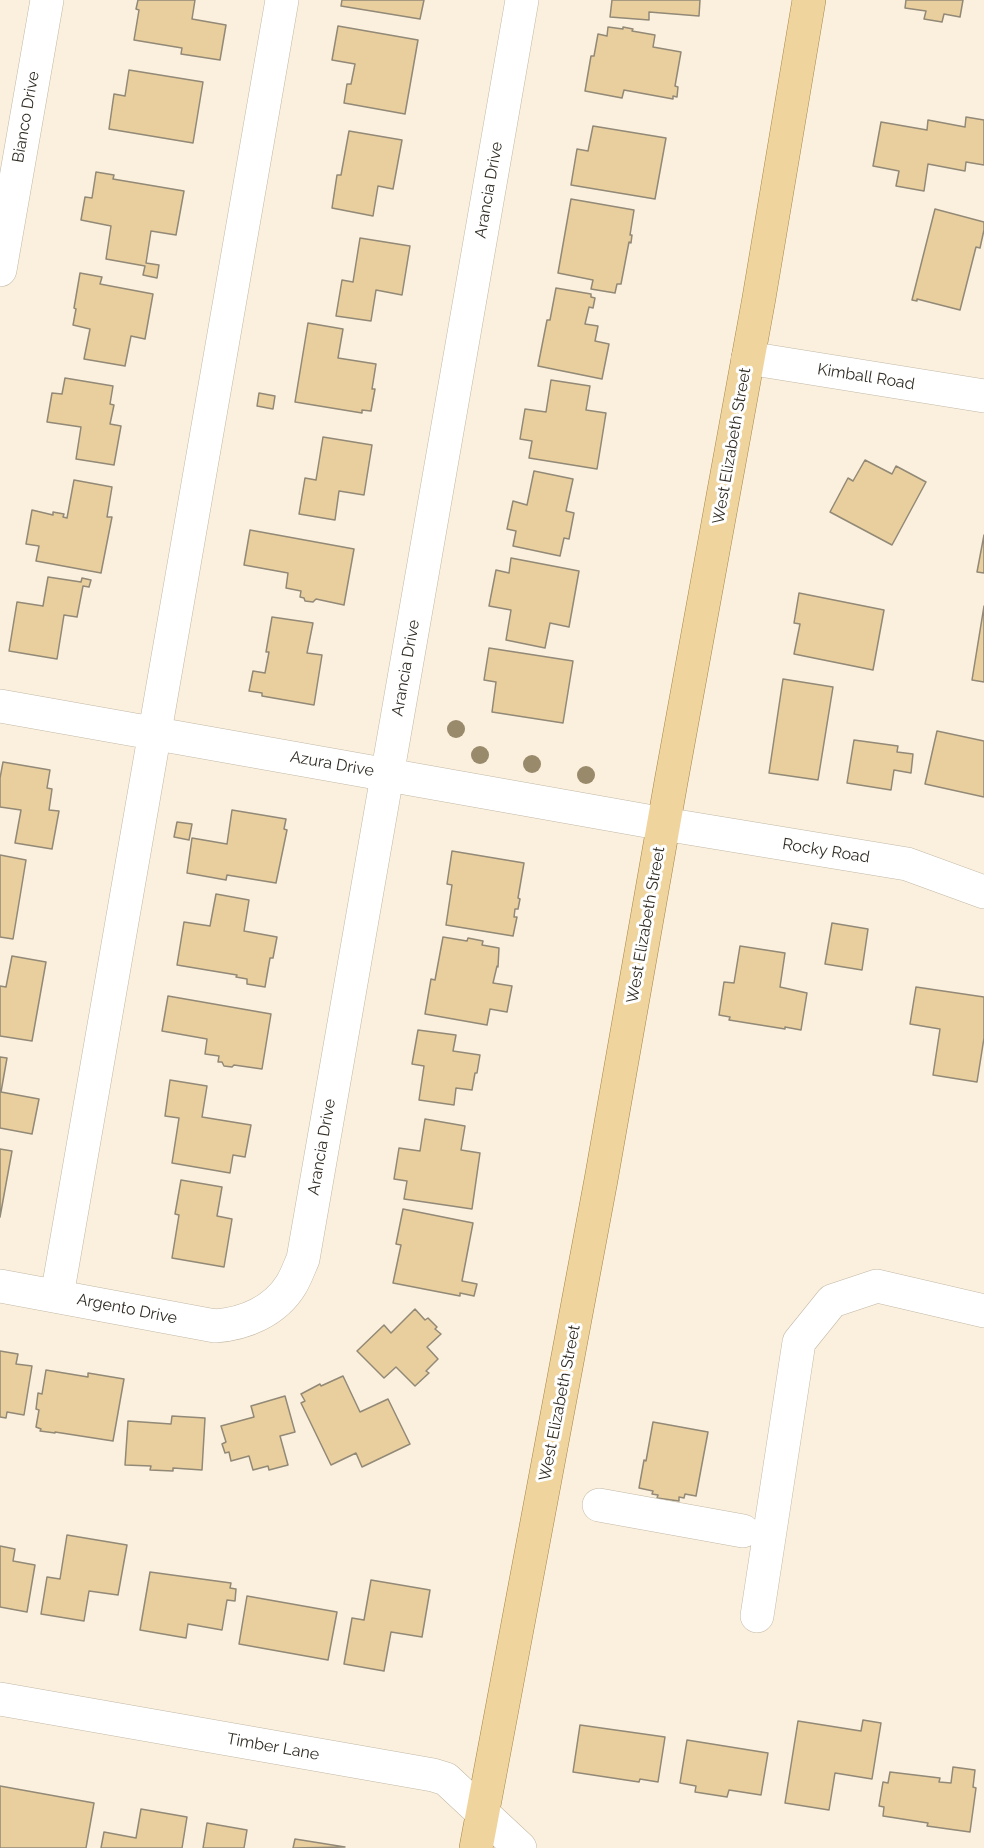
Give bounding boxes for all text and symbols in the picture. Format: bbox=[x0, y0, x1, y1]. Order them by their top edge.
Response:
street label: Bianco Drive bbox=[8, 70, 44, 164]
street label: Arancia Drive bbox=[471, 140, 507, 240]
street label: Kimball Road bbox=[816, 360, 916, 394]
street label: West Elizabeth Street bbox=[709, 366, 755, 526]
street label: Arancia Drive bbox=[388, 618, 424, 718]
street label: Azura Drive bbox=[289, 747, 375, 781]
street label: Rocky Road bbox=[781, 835, 871, 867]
street label: West Elizabeth Street bbox=[623, 845, 669, 1005]
street label: Arancia Drive bbox=[304, 1097, 340, 1197]
street label: Argento Drive bbox=[75, 1290, 179, 1328]
street label: West Elizabeth Street bbox=[535, 1323, 585, 1483]
street label: Timber Lane bbox=[225, 1729, 321, 1765]

